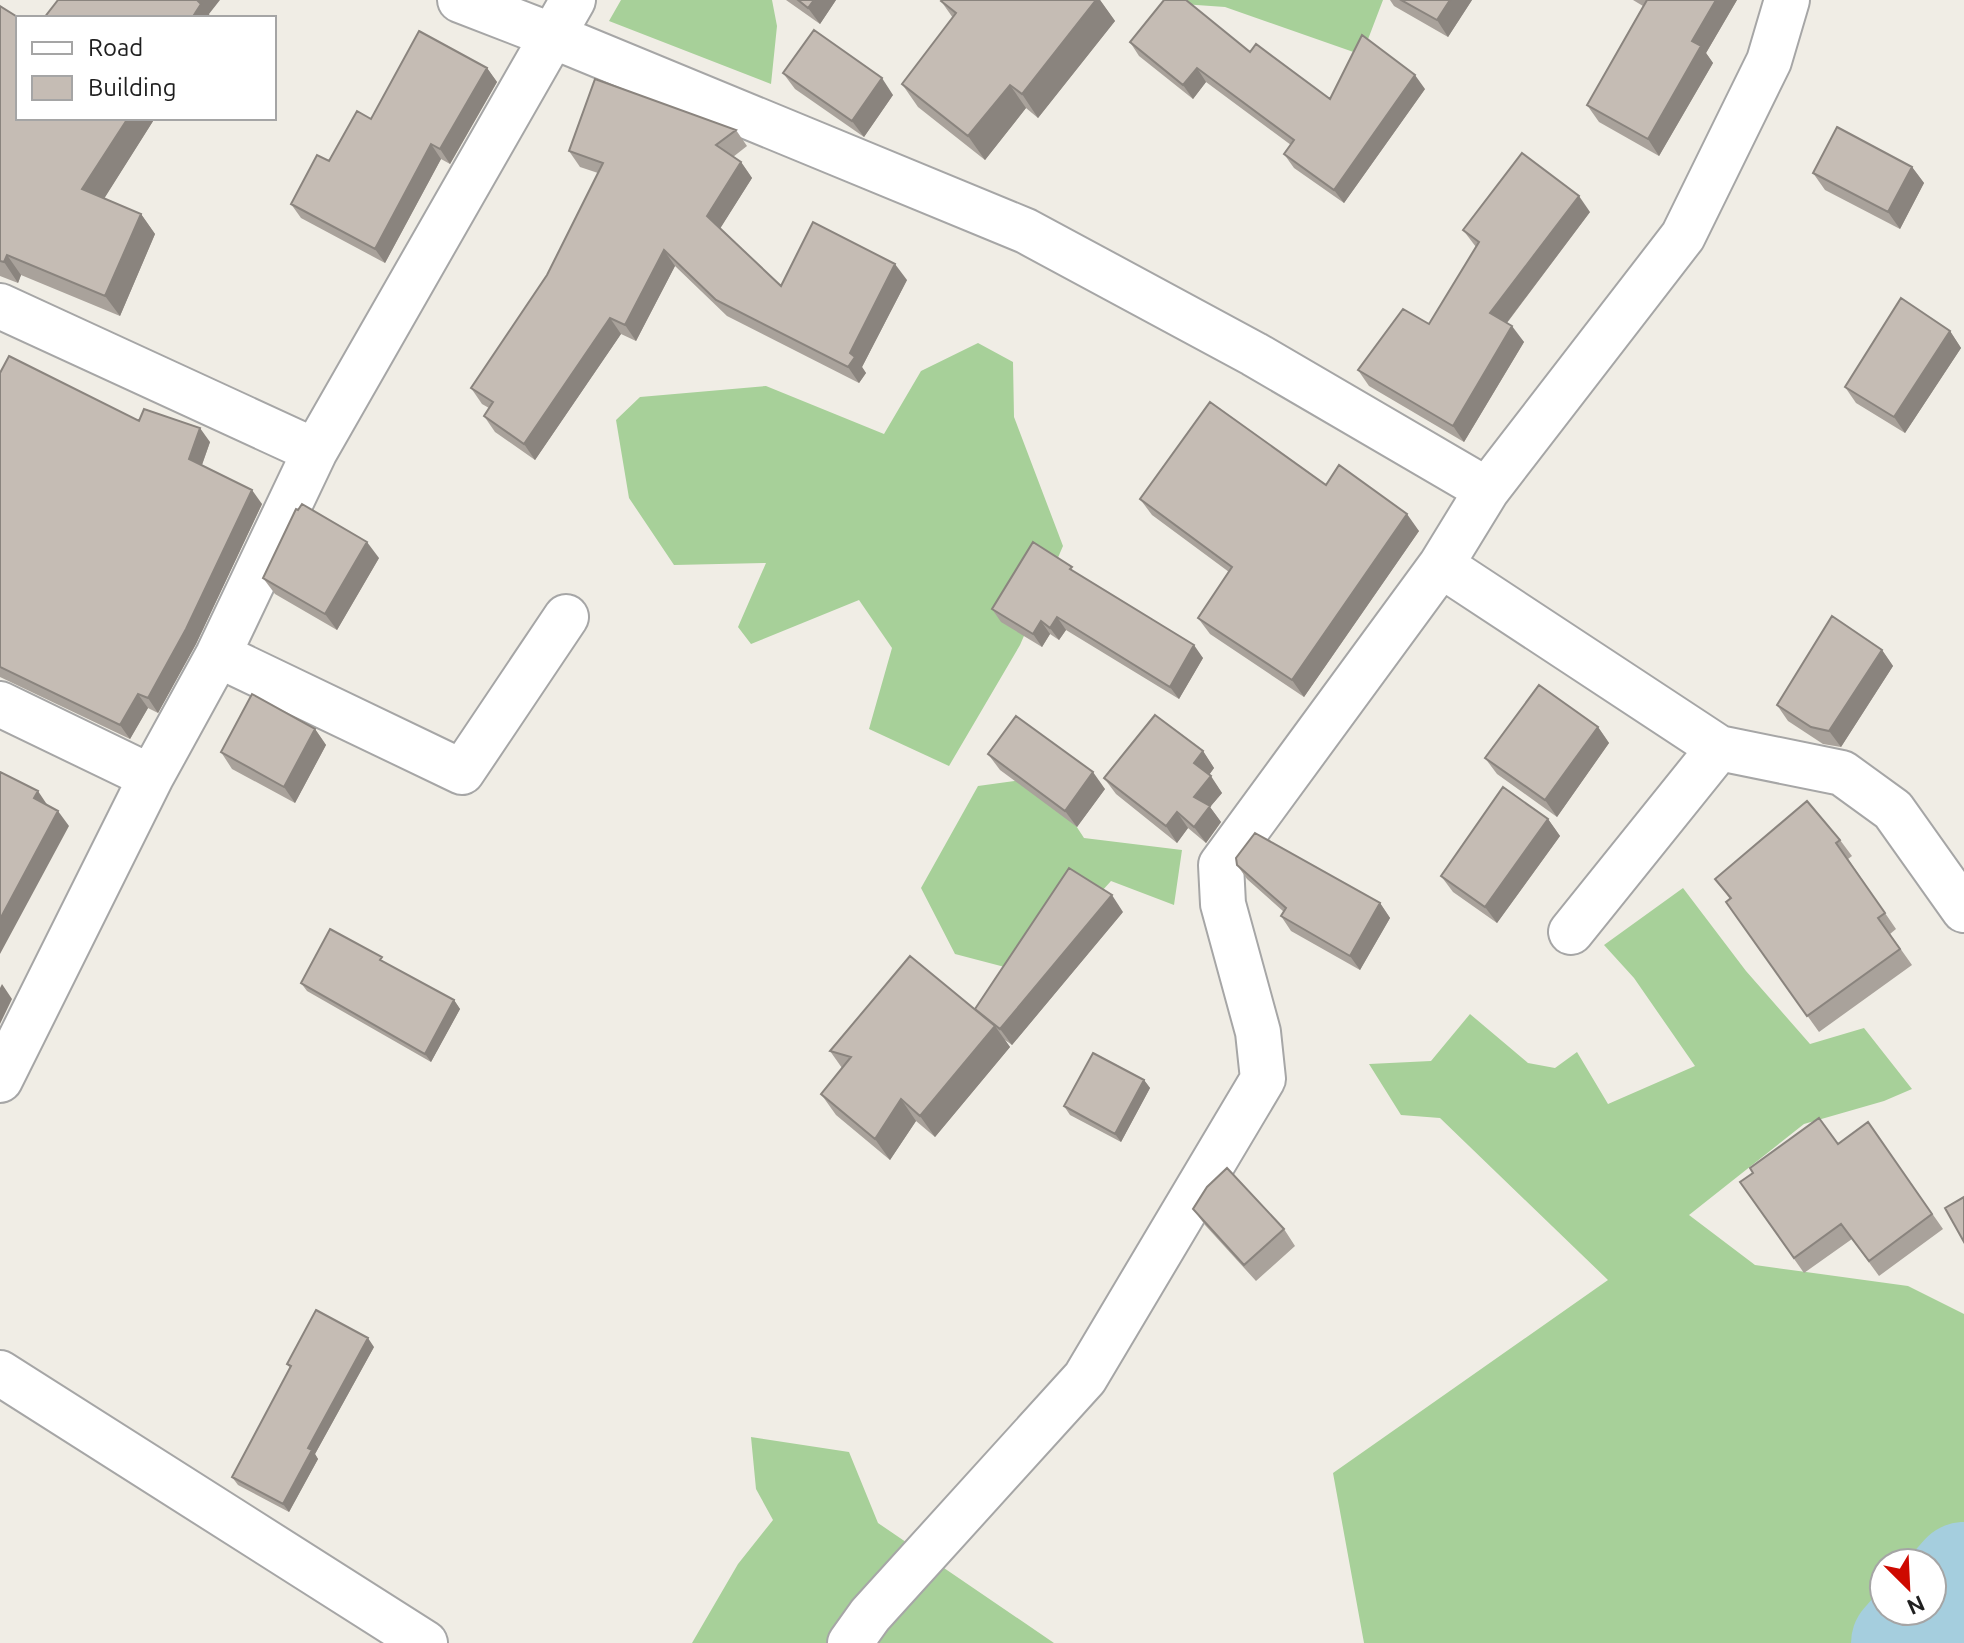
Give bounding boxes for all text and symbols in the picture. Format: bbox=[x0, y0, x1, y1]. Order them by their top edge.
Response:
legend bbox=[16, 16, 276, 120]
text: Road bbox=[88, 34, 143, 61]
text: Building bbox=[88, 74, 176, 101]
north arrow bbox=[1868, 1547, 1948, 1627]
text: N bbox=[1904, 1591, 1929, 1620]

